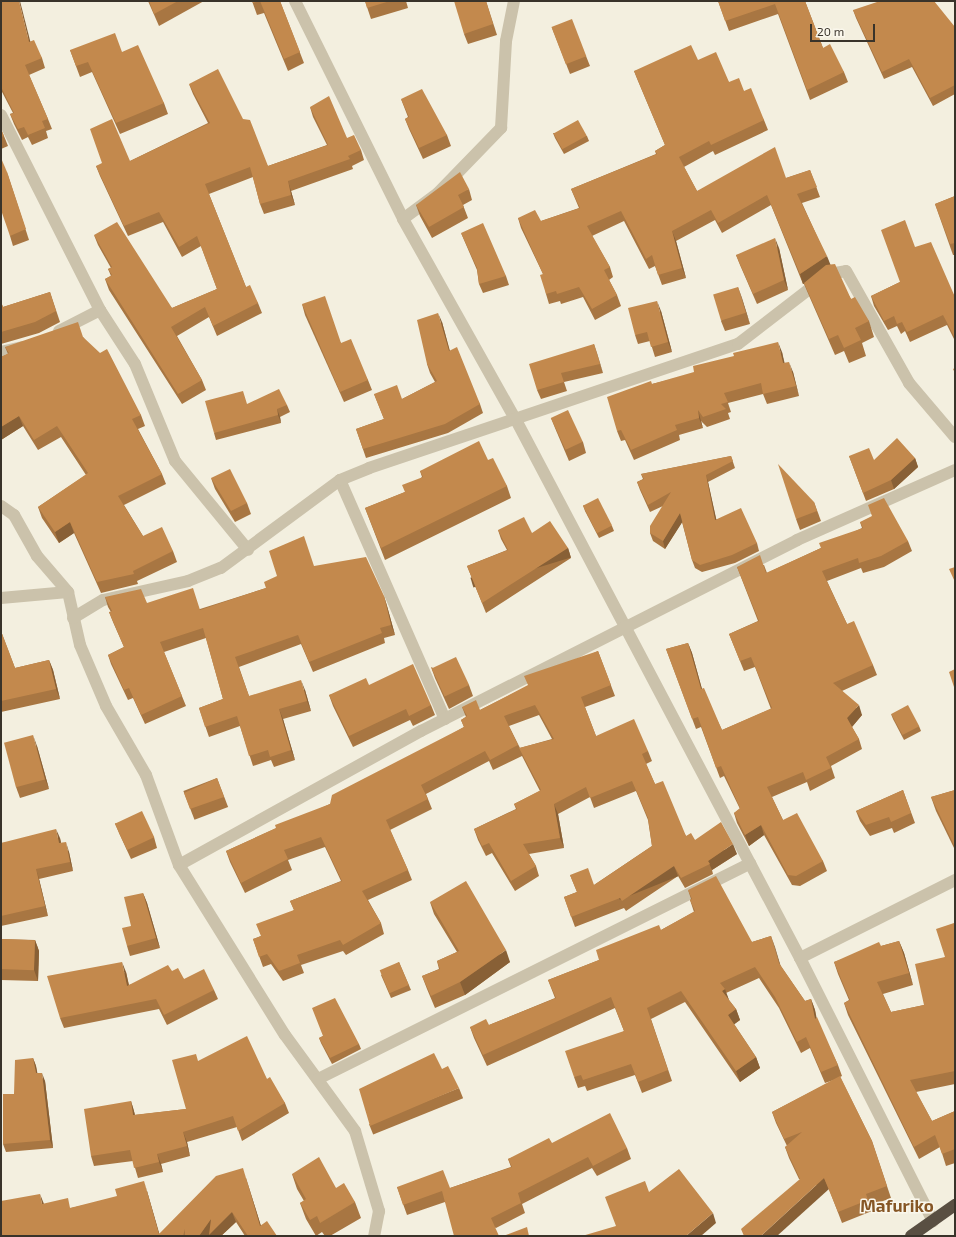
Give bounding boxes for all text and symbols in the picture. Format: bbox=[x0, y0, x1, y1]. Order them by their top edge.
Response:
scale bar bbox=[812, 16, 877, 42]
text: 20 m bbox=[817, 24, 844, 38]
district label: Mafuriko bbox=[860, 1196, 934, 1216]

